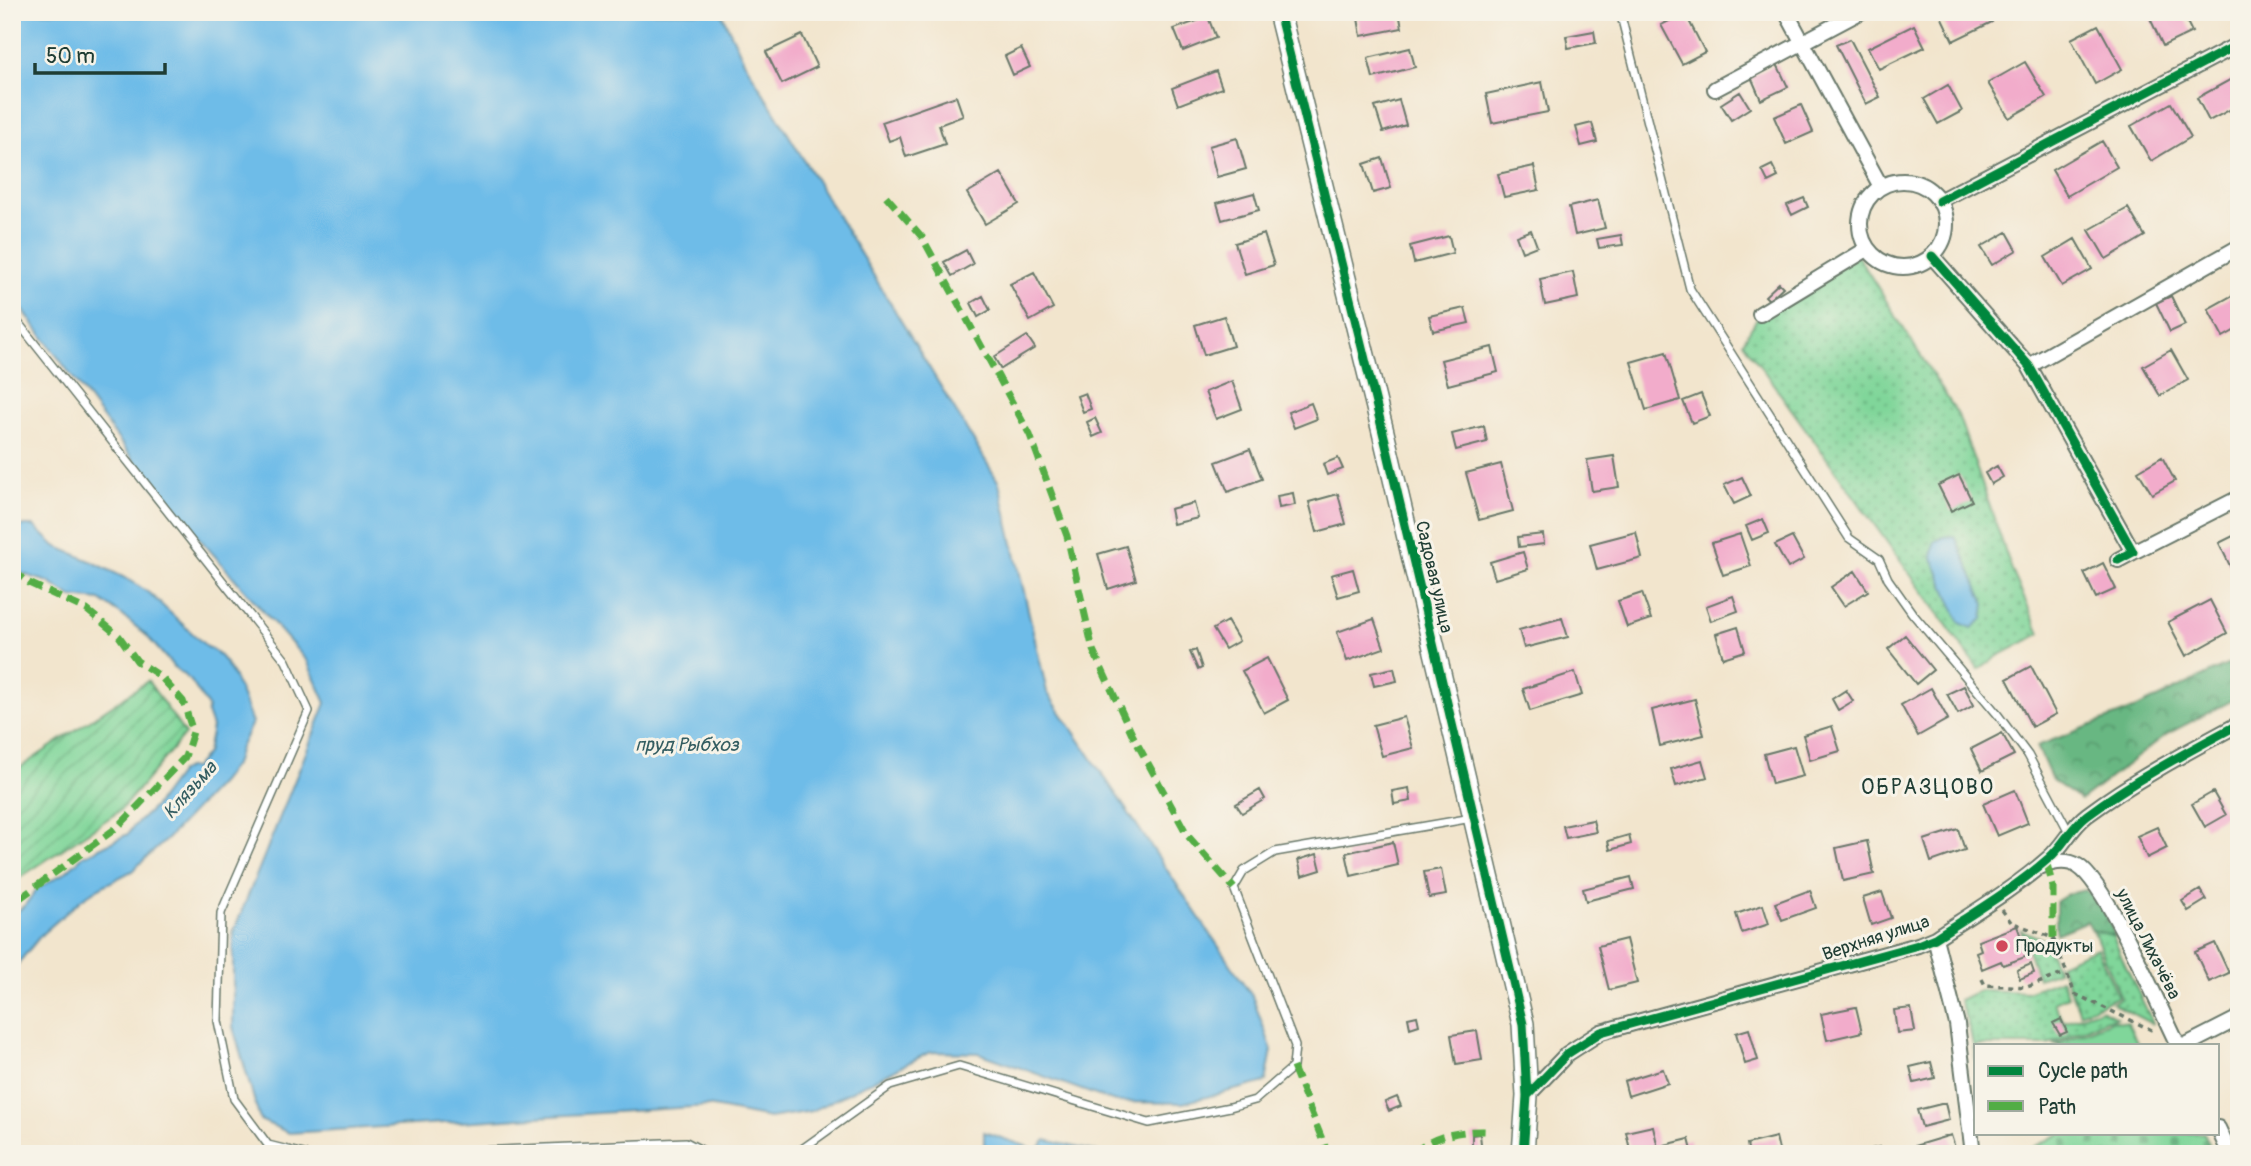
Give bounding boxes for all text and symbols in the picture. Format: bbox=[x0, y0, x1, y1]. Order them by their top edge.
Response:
scale bar bbox=[35, 32, 164, 76]
text: 50 m bbox=[46, 43, 95, 70]
street label: Садовая улица bbox=[1410, 519, 1458, 635]
water label: пруд Рыбхоз bbox=[635, 733, 740, 757]
water label: Клязьма bbox=[158, 755, 223, 824]
district label: ОБРАЗЦОВО bbox=[1861, 774, 1995, 801]
street label: улица Лихачёва bbox=[2110, 884, 2186, 1003]
street label: Верхняя улица bbox=[1820, 910, 1932, 966]
place label: Продукты bbox=[2016, 935, 2093, 958]
marker: Продукты bbox=[1994, 938, 2010, 954]
legend bbox=[1974, 1044, 2220, 1134]
text: Cycle path bbox=[2038, 1058, 2128, 1085]
text: Path bbox=[2038, 1094, 2076, 1121]

